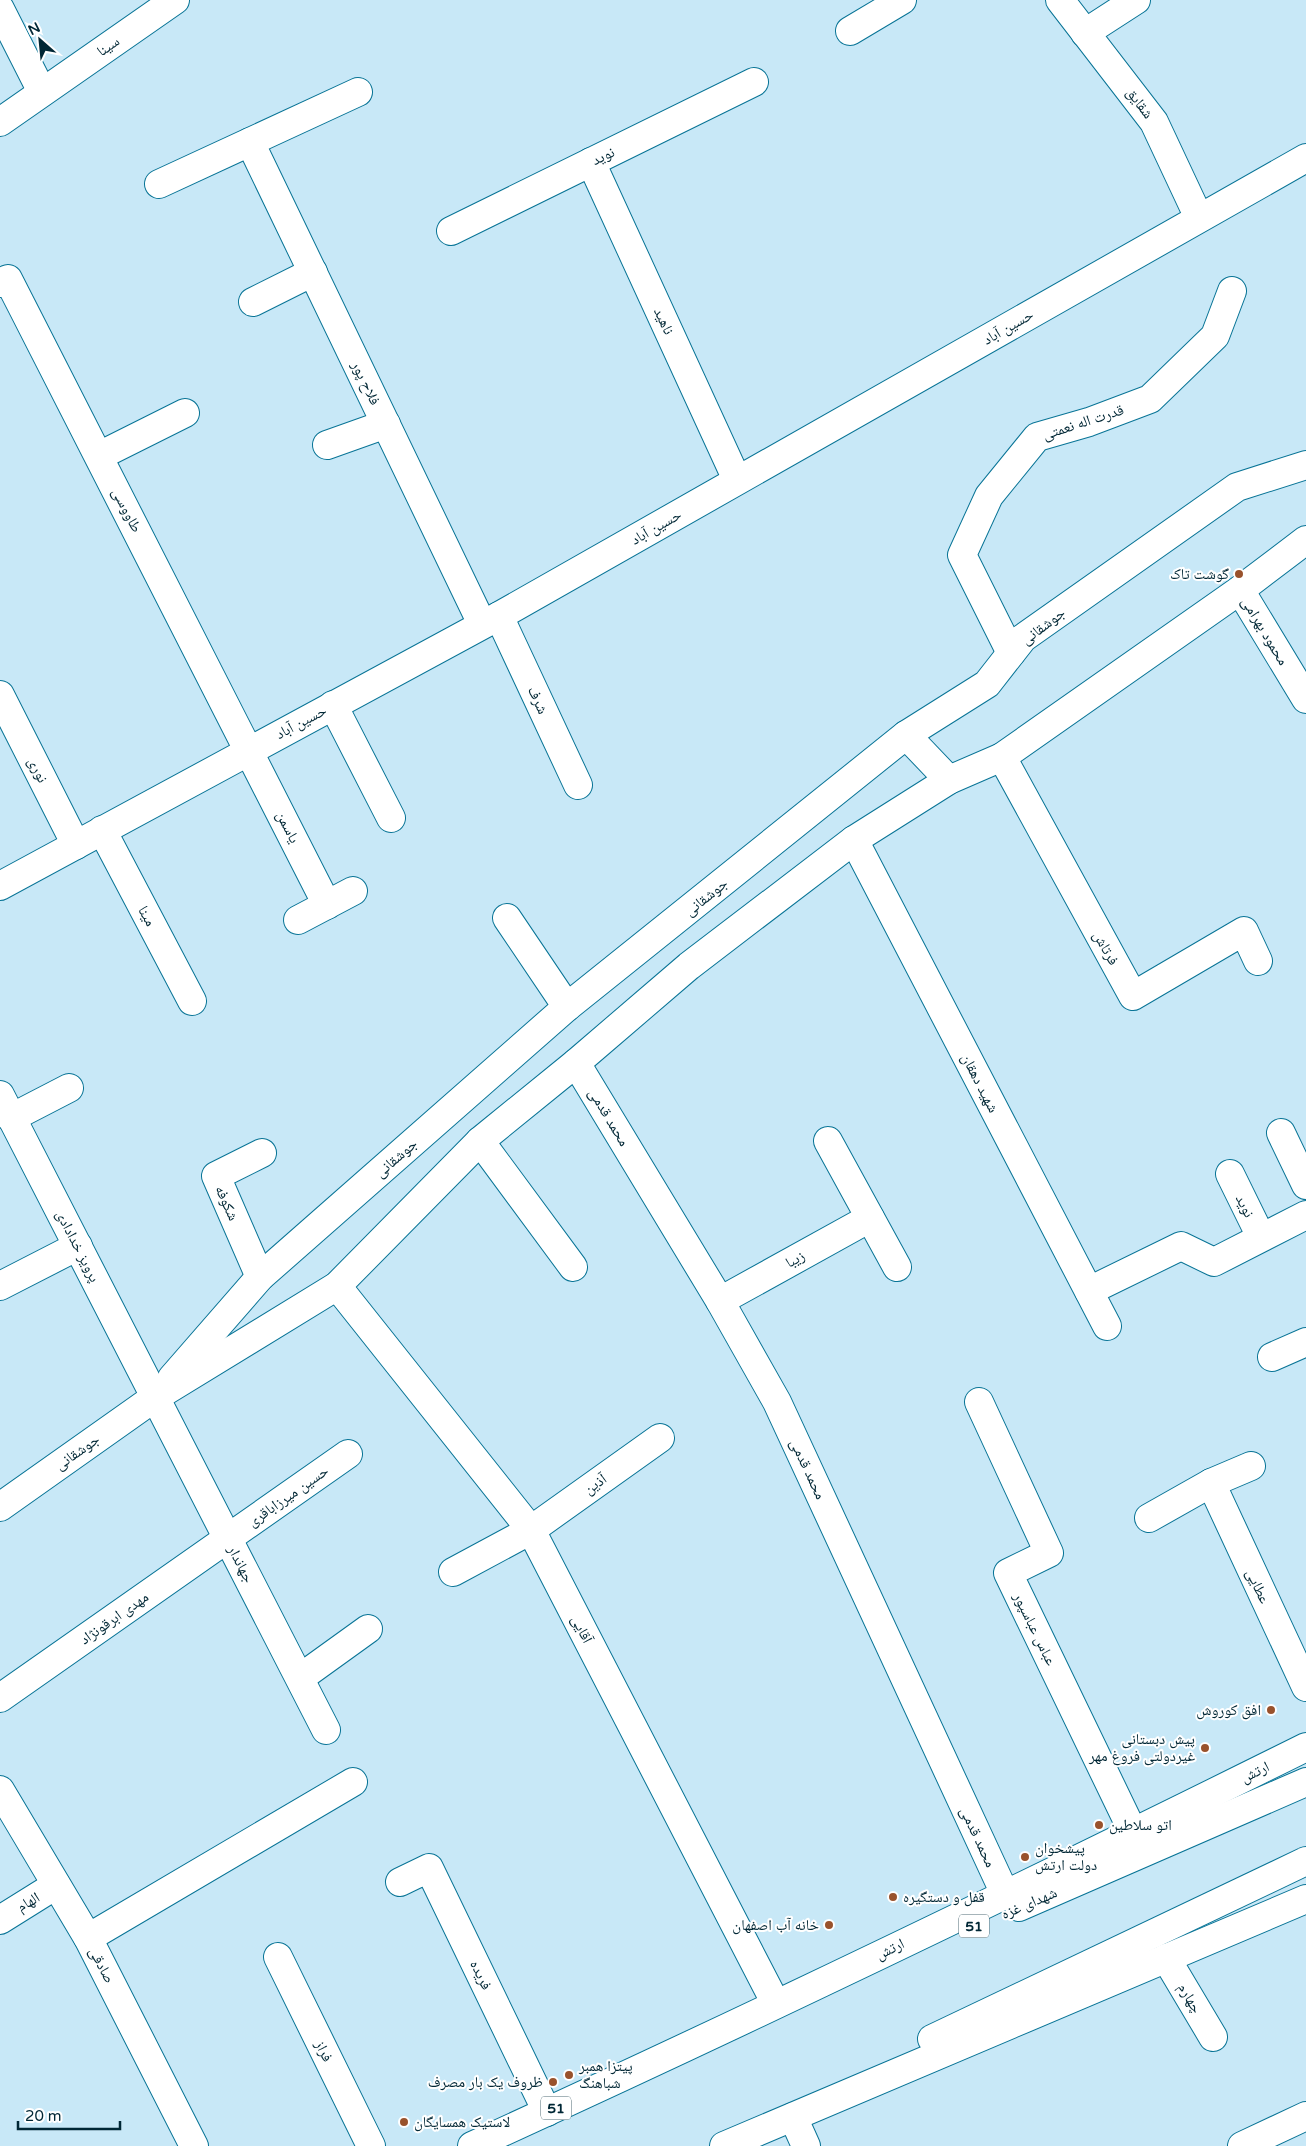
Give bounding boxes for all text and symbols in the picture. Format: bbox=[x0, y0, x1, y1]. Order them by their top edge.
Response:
north arrow bbox=[15, 15, 65, 65]
text: N bbox=[25, 19, 43, 39]
street label: سینا bbox=[93, 32, 123, 60]
street label: شقایق bbox=[1122, 84, 1158, 123]
street label: نوید bbox=[589, 143, 617, 169]
street label: ناهید bbox=[650, 304, 678, 338]
street label: حسین آباد bbox=[980, 305, 1037, 349]
street label: فلاح پور bbox=[346, 357, 384, 408]
street label: قدرت اله نعمتی bbox=[1040, 400, 1126, 445]
street label: طاووسی bbox=[107, 485, 146, 536]
street label: حسین آباد bbox=[628, 505, 685, 549]
place label: گوشت تاک bbox=[1170, 565, 1229, 583]
marker: گوشت تاک bbox=[1233, 568, 1245, 580]
street label: محمود بهرامی bbox=[1237, 593, 1293, 669]
street label: جوشقانی bbox=[1017, 603, 1070, 649]
street label: شرف bbox=[524, 683, 552, 717]
street label: حسین آباد bbox=[272, 701, 330, 744]
street label: نوری bbox=[23, 754, 52, 786]
street label: یاسمن bbox=[271, 808, 304, 847]
street label: جوشقانی bbox=[681, 874, 732, 921]
street label: مینا bbox=[134, 903, 160, 929]
street label: فرتاش bbox=[1088, 928, 1123, 969]
street label: شهید دهقان bbox=[957, 1050, 1003, 1116]
street label: محمد قدمی bbox=[584, 1085, 633, 1150]
street label: جوشقانی bbox=[371, 1134, 422, 1182]
street label: شکوفه bbox=[211, 1183, 243, 1224]
street label: نوید bbox=[1232, 1191, 1258, 1221]
street label: پرویز خدادادی bbox=[51, 1207, 104, 1286]
street label: زیبا bbox=[782, 1246, 808, 1272]
street label: جوشقانی bbox=[51, 1430, 104, 1475]
street label: محمد قدمی bbox=[785, 1436, 830, 1503]
street label: حسین میرزاباقری bbox=[244, 1461, 333, 1531]
street label: آذین bbox=[580, 1469, 611, 1499]
street label: جهاندار bbox=[224, 1541, 258, 1586]
street label: عطایی bbox=[1241, 1566, 1274, 1607]
street label: مهدی ابرقونژاد bbox=[76, 1588, 153, 1649]
street label: عباس عباسپور bbox=[1008, 1589, 1061, 1669]
street label: آقایی bbox=[566, 1612, 597, 1648]
place label: افق کوروش bbox=[1196, 1701, 1261, 1720]
marker: افق کوروش bbox=[1265, 1704, 1277, 1716]
place label: پیش دبستانی غیردولتی فروغ مهر bbox=[1088, 1730, 1195, 1766]
marker: پیش دبستانی غیردولتی فروغ مهر bbox=[1199, 1742, 1211, 1754]
street label: ارتش bbox=[1238, 1757, 1273, 1788]
street label: محمد قدمی bbox=[955, 1804, 1000, 1871]
place label: اتو سلاطین bbox=[1109, 1816, 1172, 1835]
marker: اتو سلاطین bbox=[1093, 1819, 1105, 1831]
place label: پیشخوان دولت ارتش bbox=[1035, 1839, 1097, 1875]
marker: پیشخوان دولت ارتش bbox=[1019, 1851, 1031, 1863]
street label: شهدای غزه bbox=[998, 1883, 1060, 1924]
street label: الهام bbox=[13, 1888, 43, 1917]
place label: قفل و دستگیره bbox=[903, 1888, 985, 1907]
marker: قفل و دستگیره bbox=[887, 1891, 899, 1903]
road number: 51 bbox=[959, 1914, 989, 1938]
place label: خانه آب اصفهان bbox=[732, 1916, 819, 1935]
marker: خانه آب اصفهان bbox=[823, 1919, 835, 1931]
street label: ارتش bbox=[873, 1934, 908, 1965]
street label: صادقی bbox=[84, 1944, 119, 1987]
street label: فریده bbox=[466, 1957, 496, 1993]
street label: چهارم bbox=[1173, 1980, 1206, 2017]
street label: فراز bbox=[311, 2036, 337, 2065]
place label: پیتزا همبر شباهنگ bbox=[578, 2057, 633, 2092]
marker: پیتزا همبر شباهنگ bbox=[563, 2069, 575, 2081]
place label: ظروف یک بار مصرف bbox=[428, 2073, 543, 2091]
marker: ظروف یک بار مصرف bbox=[547, 2076, 559, 2088]
road number: 51 bbox=[541, 2096, 571, 2120]
scale bar bbox=[18, 2098, 120, 2130]
text: 20 m bbox=[25, 2107, 62, 2125]
place label: لاستیک همسایگان bbox=[414, 2113, 510, 2132]
marker: لاستیک همسایگان bbox=[398, 2116, 410, 2128]

